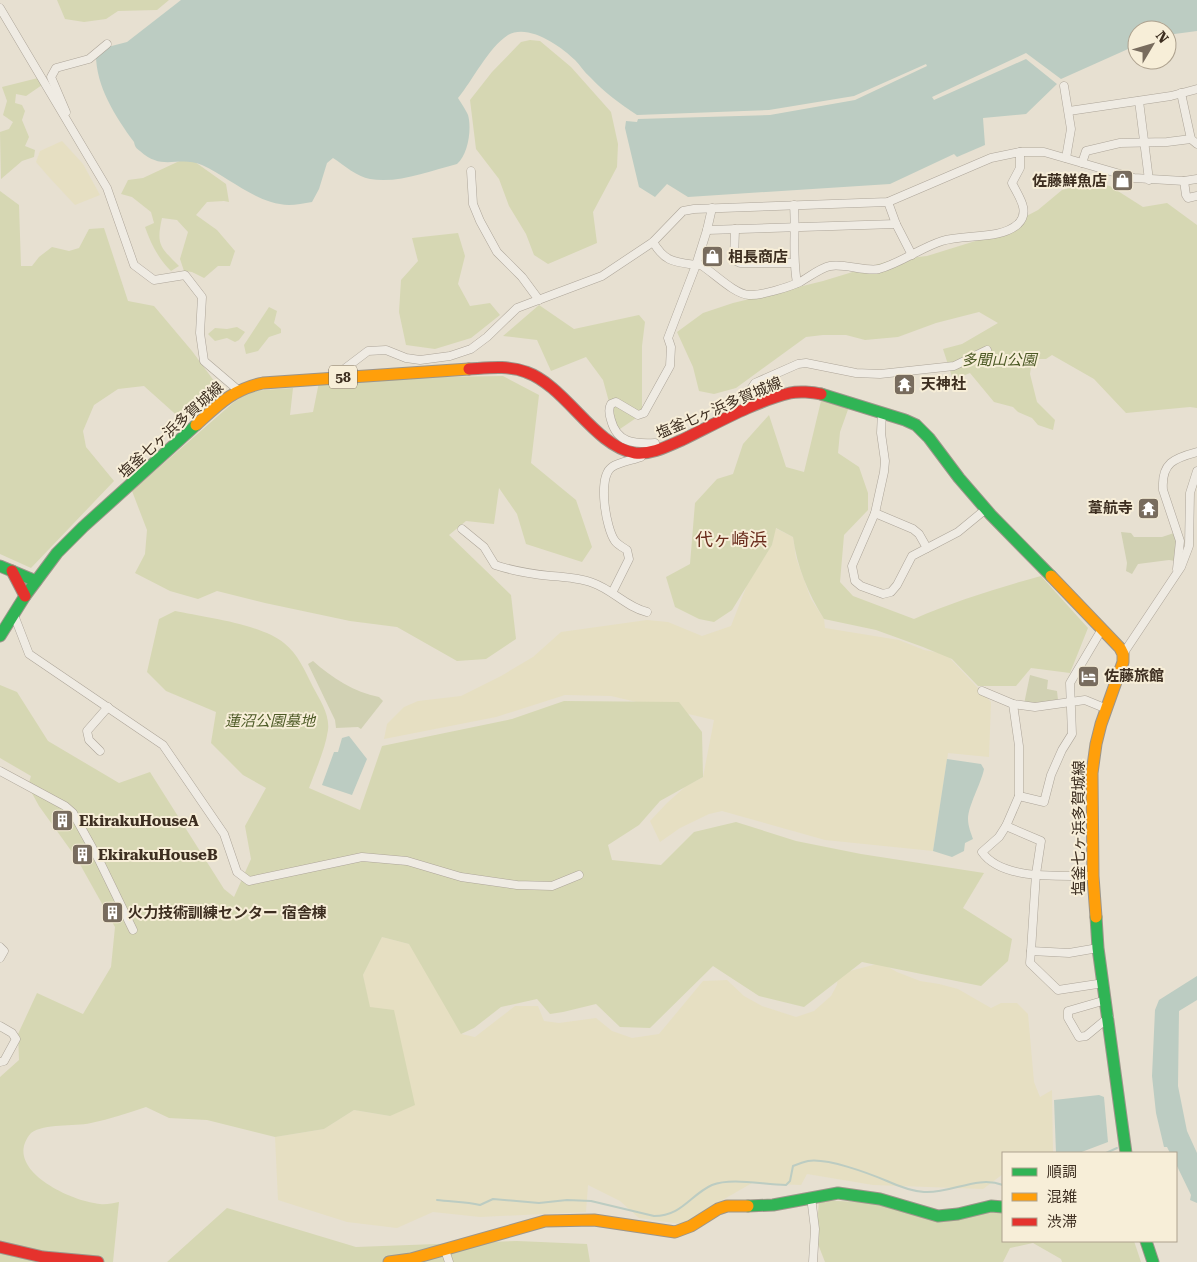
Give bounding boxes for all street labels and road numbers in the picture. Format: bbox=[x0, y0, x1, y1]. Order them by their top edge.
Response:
road number: 58 bbox=[329, 366, 357, 388]
street label: 塩釜七ヶ浜多賀城線 bbox=[653, 373, 785, 443]
street label: 塩釜七ヶ浜多賀城線 bbox=[115, 378, 227, 482]
street label: 塩釜七ヶ浜多賀城線 bbox=[1070, 760, 1088, 896]

